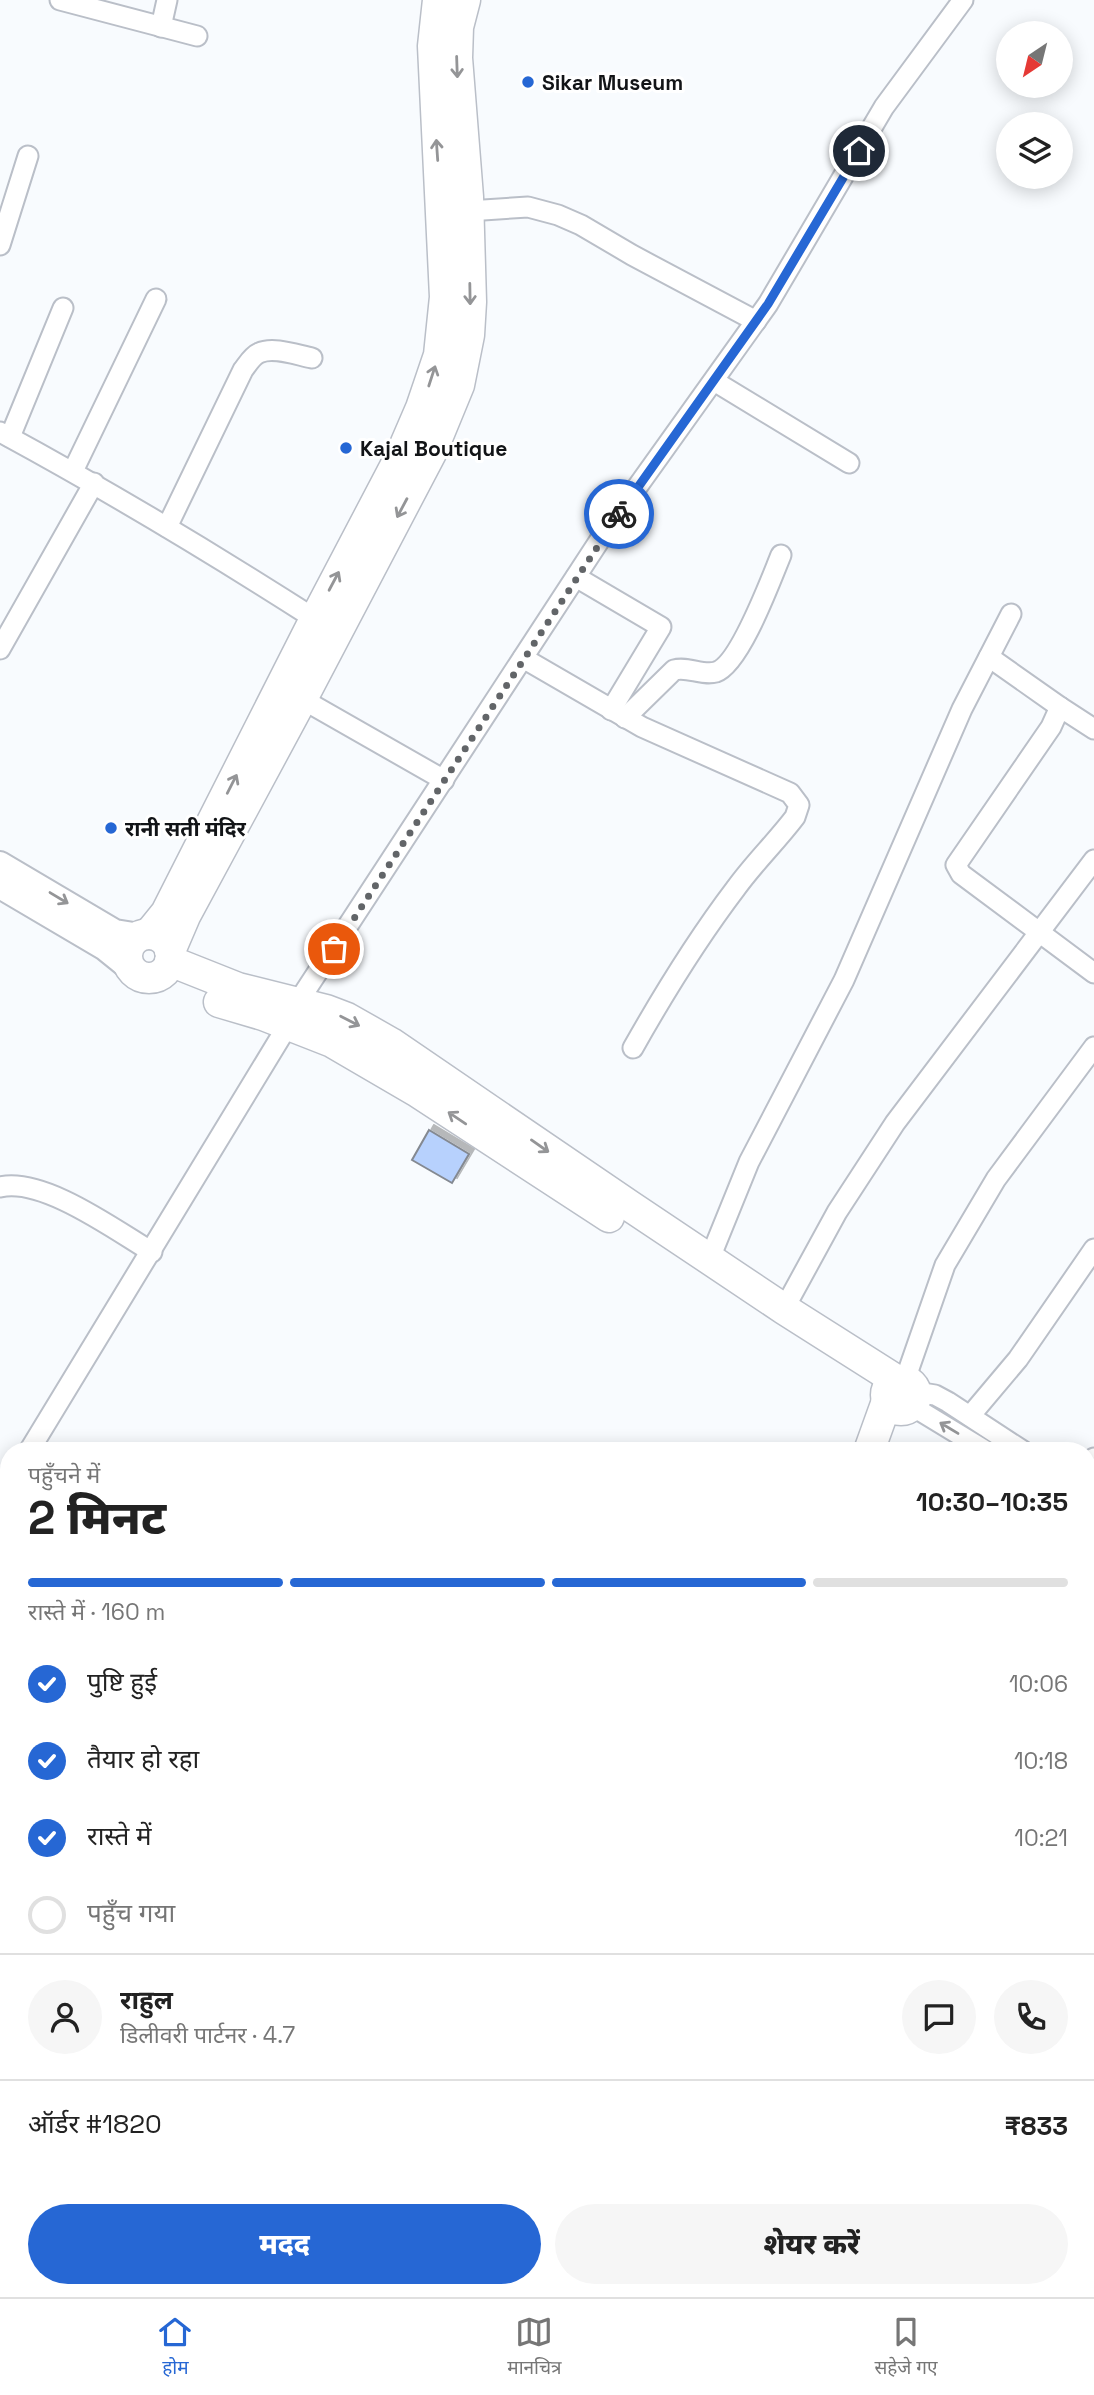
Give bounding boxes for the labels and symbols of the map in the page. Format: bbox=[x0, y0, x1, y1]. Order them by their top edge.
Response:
north arrow bbox=[996, 21, 1073, 98]
one-way arrow bbox=[450, 56, 464, 79]
place label: Sikar Museum bbox=[542, 69, 683, 96]
marker: Sikar Museum bbox=[520, 74, 536, 90]
pin bbox=[829, 121, 889, 181]
one-way arrow bbox=[430, 140, 443, 162]
one-way arrow bbox=[464, 283, 477, 306]
one-way arrow bbox=[427, 366, 439, 388]
place label: Kajal Boutique bbox=[360, 435, 507, 462]
marker: Kajal Boutique bbox=[338, 440, 354, 456]
courier bbox=[584, 479, 654, 549]
one-way arrow bbox=[395, 497, 408, 518]
one-way arrow bbox=[328, 572, 342, 592]
one-way arrow bbox=[225, 775, 239, 795]
place label: रानी सती मंदिर bbox=[125, 815, 247, 842]
marker: रानी सती मंदिर bbox=[103, 820, 119, 836]
one-way arrow bbox=[48, 892, 68, 906]
pin bbox=[304, 919, 364, 979]
one-way arrow bbox=[340, 1014, 360, 1028]
one-way arrow bbox=[448, 1111, 467, 1125]
one-way arrow bbox=[530, 1139, 549, 1153]
one-way arrow bbox=[940, 1421, 960, 1435]

